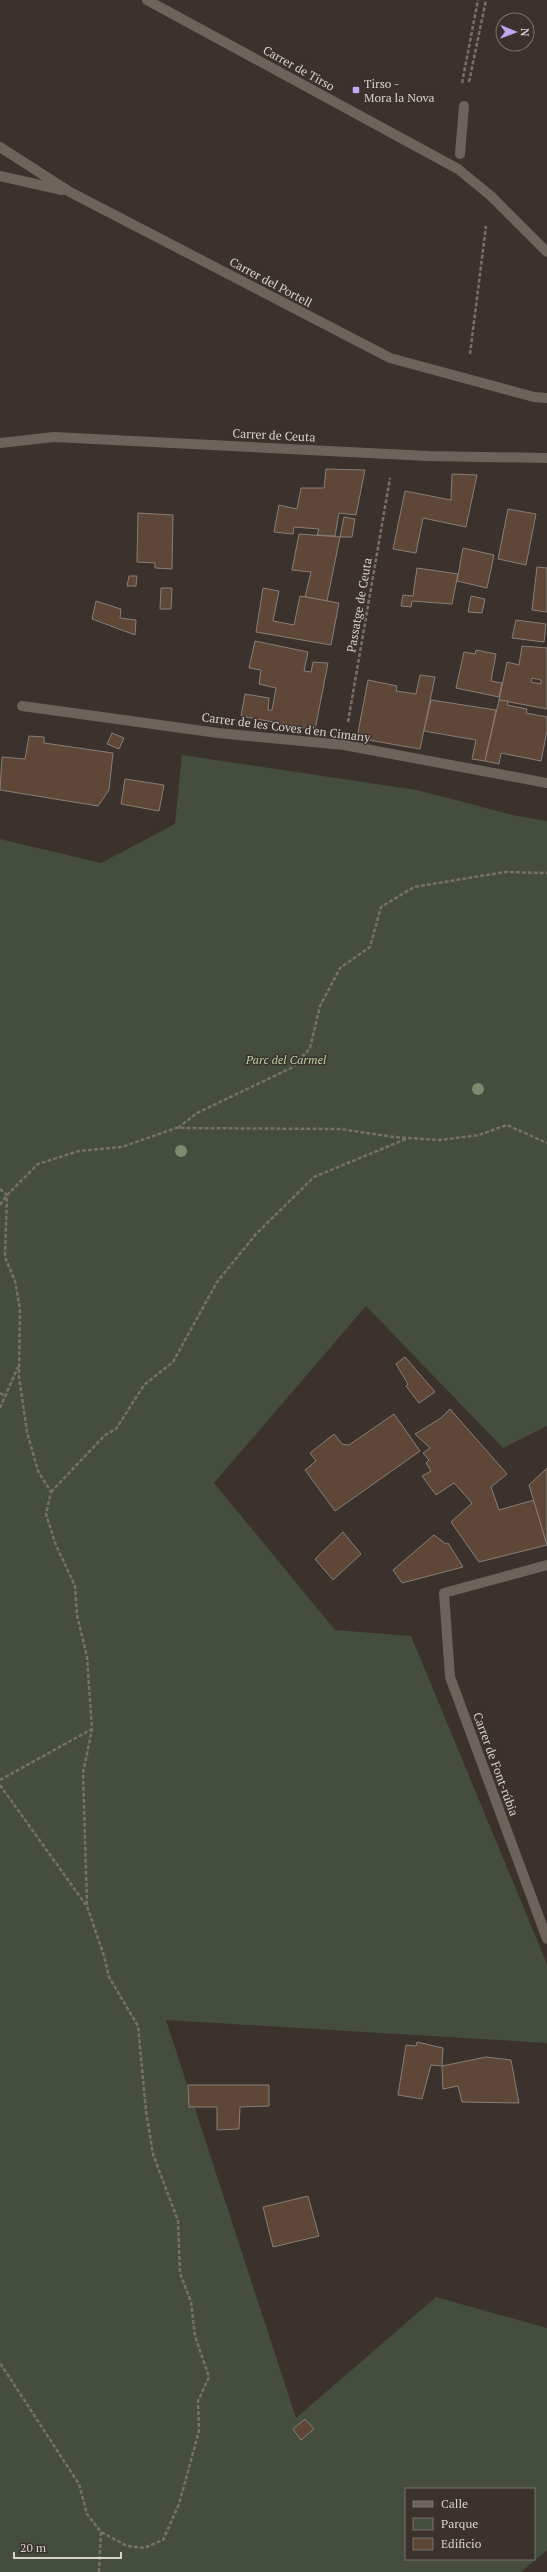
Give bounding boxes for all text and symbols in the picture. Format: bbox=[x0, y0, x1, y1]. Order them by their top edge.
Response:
north arrow bbox=[495, 12, 535, 52]
text: N bbox=[518, 28, 532, 37]
street label: Carrer de Tirso bbox=[261, 42, 338, 94]
place label: Tirso - Mora la Nova bbox=[364, 76, 435, 105]
marker: Tirso - Mora la Nova bbox=[351, 85, 361, 95]
street label: Carrer del Portell bbox=[227, 254, 315, 310]
street label: Carrer de Ceuta bbox=[232, 425, 316, 445]
street label: Passatge de Ceuta bbox=[343, 556, 375, 654]
street label: Carrer de les Coves d'en Cimany bbox=[201, 709, 372, 745]
park label: Parc del Carmel bbox=[245, 1052, 327, 1067]
street label: Carrer de Font-rúbia bbox=[470, 1710, 522, 1818]
legend bbox=[405, 2488, 535, 2560]
text: Calle bbox=[441, 2496, 468, 2511]
text: Parque bbox=[441, 2516, 478, 2531]
scale bar bbox=[14, 2534, 121, 2560]
text: Edificio bbox=[441, 2536, 482, 2551]
text: 20 m bbox=[20, 2540, 47, 2555]

